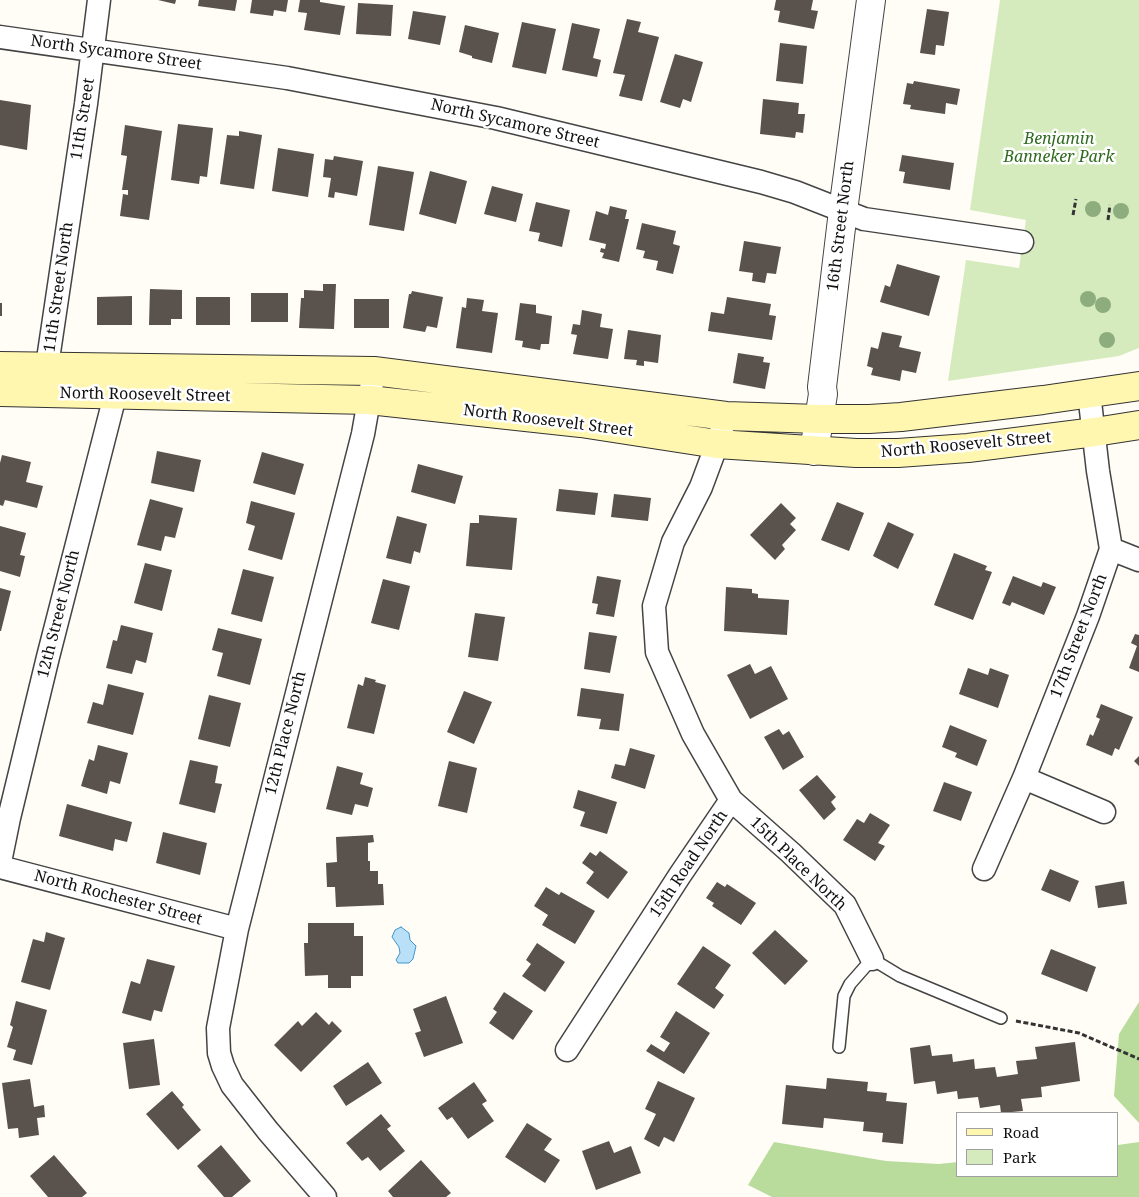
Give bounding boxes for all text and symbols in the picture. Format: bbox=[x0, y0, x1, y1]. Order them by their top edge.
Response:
street label: North Sycamore Street bbox=[29, 31, 203, 75]
street label: 11th Street bbox=[67, 77, 99, 161]
street label: North Sycamore Street bbox=[429, 95, 601, 153]
park label: Benjamin Banneker Park bbox=[1004, 129, 1114, 167]
street label: 16th Street North bbox=[823, 160, 859, 292]
street label: 11th Street North bbox=[40, 221, 78, 353]
street label: North Roosevelt Street bbox=[59, 384, 231, 406]
street label: North Roosevelt Street bbox=[462, 401, 634, 441]
street label: North Roosevelt Street bbox=[880, 428, 1052, 462]
street label: 12th Street North bbox=[34, 548, 84, 680]
street label: 17th Street North bbox=[1046, 571, 1112, 701]
street label: 12th Place North bbox=[261, 669, 311, 797]
street label: 15th Road North bbox=[646, 807, 732, 921]
street label: 15th Place North bbox=[746, 813, 850, 915]
street label: North Rochester Street bbox=[32, 866, 204, 930]
legend bbox=[956, 1112, 1119, 1177]
text: Road bbox=[1003, 1122, 1039, 1142]
text: Park bbox=[1003, 1147, 1036, 1167]

